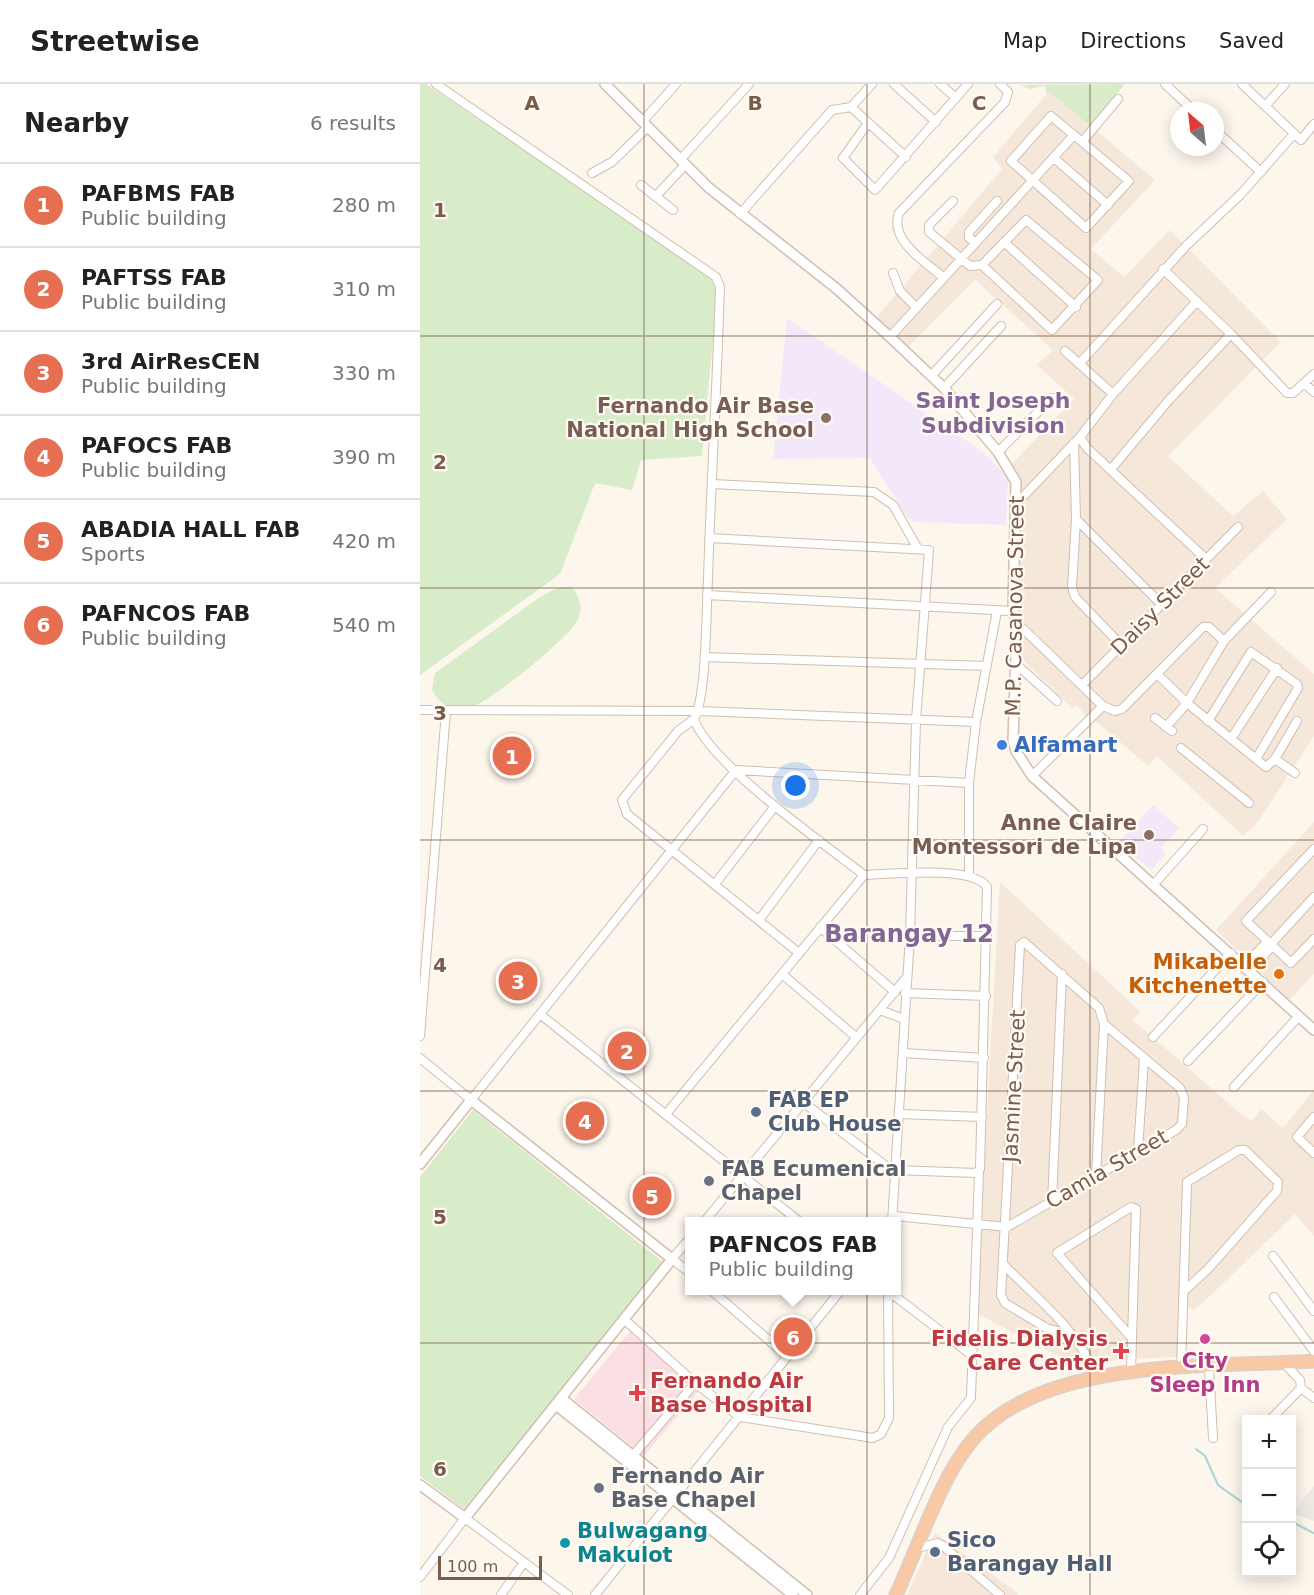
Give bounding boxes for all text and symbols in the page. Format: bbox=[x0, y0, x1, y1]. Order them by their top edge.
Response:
text: Streetwise bbox=[30, 25, 200, 58]
text: Map bbox=[1003, 29, 1047, 53]
text: Directions bbox=[1080, 29, 1186, 53]
text: Saved bbox=[1219, 29, 1284, 53]
text: A bbox=[524, 91, 540, 115]
text: B bbox=[747, 91, 763, 115]
text: C bbox=[972, 91, 986, 115]
north arrow bbox=[1170, 102, 1224, 156]
text: Nearby bbox=[24, 108, 129, 138]
text: 6 results bbox=[310, 111, 396, 135]
text: PAFBMS FAB bbox=[81, 181, 236, 206]
text: 1 bbox=[37, 193, 50, 217]
text: 280 m bbox=[332, 193, 396, 217]
text: 1 bbox=[433, 198, 447, 222]
text: Public building bbox=[81, 206, 227, 230]
text: PAFTSS FAB bbox=[81, 265, 227, 290]
text: 2 bbox=[37, 277, 50, 301]
text: 310 m bbox=[332, 277, 396, 301]
text: Public building bbox=[81, 290, 227, 314]
text: 3rd AirResCEN bbox=[81, 349, 261, 374]
text: 3 bbox=[37, 361, 50, 385]
text: 330 m bbox=[332, 361, 396, 385]
text: Public building bbox=[81, 374, 227, 398]
district label: Saint Joseph Subdivision bbox=[916, 388, 1070, 438]
place label: Fernando Air Base National High School bbox=[566, 394, 814, 442]
marker: Fernando Air Base National High School bbox=[819, 411, 833, 425]
text: PAFOCS FAB bbox=[81, 433, 232, 458]
text: 4 bbox=[37, 445, 50, 469]
text: 390 m bbox=[332, 445, 396, 469]
text: 2 bbox=[433, 450, 447, 474]
text: Public building bbox=[81, 458, 227, 482]
street label: M.P. Casanova Street bbox=[1001, 495, 1029, 717]
text: ABADIA HALL FAB bbox=[81, 517, 300, 542]
text: 5 bbox=[37, 529, 50, 553]
text: 420 m bbox=[332, 529, 396, 553]
text: Sports bbox=[81, 542, 145, 566]
street label: Daisy Street bbox=[1106, 552, 1214, 660]
text: PAFNCOS FAB bbox=[81, 601, 250, 626]
text: 6 bbox=[37, 613, 50, 637]
text: 540 m bbox=[332, 613, 396, 637]
text: Public building bbox=[81, 626, 227, 650]
text: 3 bbox=[433, 701, 447, 725]
place label: Alfamart bbox=[1014, 733, 1117, 757]
pin: 1 bbox=[492, 734, 532, 778]
marker: Alfamart bbox=[995, 738, 1009, 752]
your location bbox=[781, 771, 810, 800]
place label: Anne Claire Montessori de Lipa bbox=[912, 811, 1137, 859]
marker: Anne Claire Montessori de Lipa bbox=[1142, 828, 1156, 842]
district label: Barangay 12 bbox=[824, 920, 994, 948]
place label: Mikabelle Kitchenette bbox=[1128, 950, 1267, 998]
text: 4 bbox=[433, 953, 447, 977]
pin: 3 bbox=[498, 958, 538, 1004]
marker: Mikabelle Kitchenette bbox=[1272, 967, 1286, 981]
street label: Jasmine Street bbox=[998, 1009, 1030, 1165]
pin: 2 bbox=[608, 1028, 646, 1074]
place label: FAB EP Club House bbox=[768, 1088, 902, 1136]
pin: 4 bbox=[566, 1098, 604, 1144]
marker: FAB EP Club House bbox=[749, 1105, 763, 1119]
street label: Camia Street bbox=[1042, 1124, 1172, 1214]
place label: FAB Ecumenical Chapel bbox=[721, 1157, 906, 1205]
pin: 5 bbox=[632, 1174, 672, 1218]
marker: FAB Ecumenical Chapel bbox=[702, 1174, 716, 1188]
text: 5 bbox=[433, 1205, 447, 1229]
popup bbox=[685, 1217, 901, 1295]
text: PAFNCOS FAB bbox=[708, 1232, 878, 1257]
text: Public building bbox=[708, 1257, 854, 1281]
pin: 6 bbox=[774, 1314, 812, 1360]
place label: Fidelis Dialysis Care Center bbox=[931, 1327, 1109, 1375]
marker: City Sleep Inn bbox=[1198, 1332, 1212, 1346]
marker: Fidelis Dialysis Care Center bbox=[1112, 1342, 1130, 1360]
place label: City Sleep Inn bbox=[1150, 1349, 1260, 1397]
place label: Fernando Air Base Hospital bbox=[650, 1369, 812, 1417]
marker: Fernando Air Base Hospital bbox=[628, 1384, 646, 1402]
map controls bbox=[1242, 1415, 1296, 1577]
button: + bbox=[1242, 1415, 1296, 1469]
text: 6 bbox=[433, 1457, 447, 1481]
place label: Fernando Air Base Chapel bbox=[611, 1464, 764, 1512]
button: − bbox=[1242, 1469, 1296, 1523]
marker: Fernando Air Base Chapel bbox=[592, 1481, 606, 1495]
place label: Bulwagang Makulot bbox=[577, 1519, 708, 1567]
button: locate bbox=[1242, 1523, 1296, 1577]
place label: Sico Barangay Hall bbox=[947, 1528, 1112, 1576]
marker: Bulwagang Makulot bbox=[558, 1536, 572, 1550]
marker: Sico Barangay Hall bbox=[928, 1545, 942, 1559]
scale bar bbox=[438, 1553, 542, 1580]
text: 100 m bbox=[447, 1557, 498, 1576]

